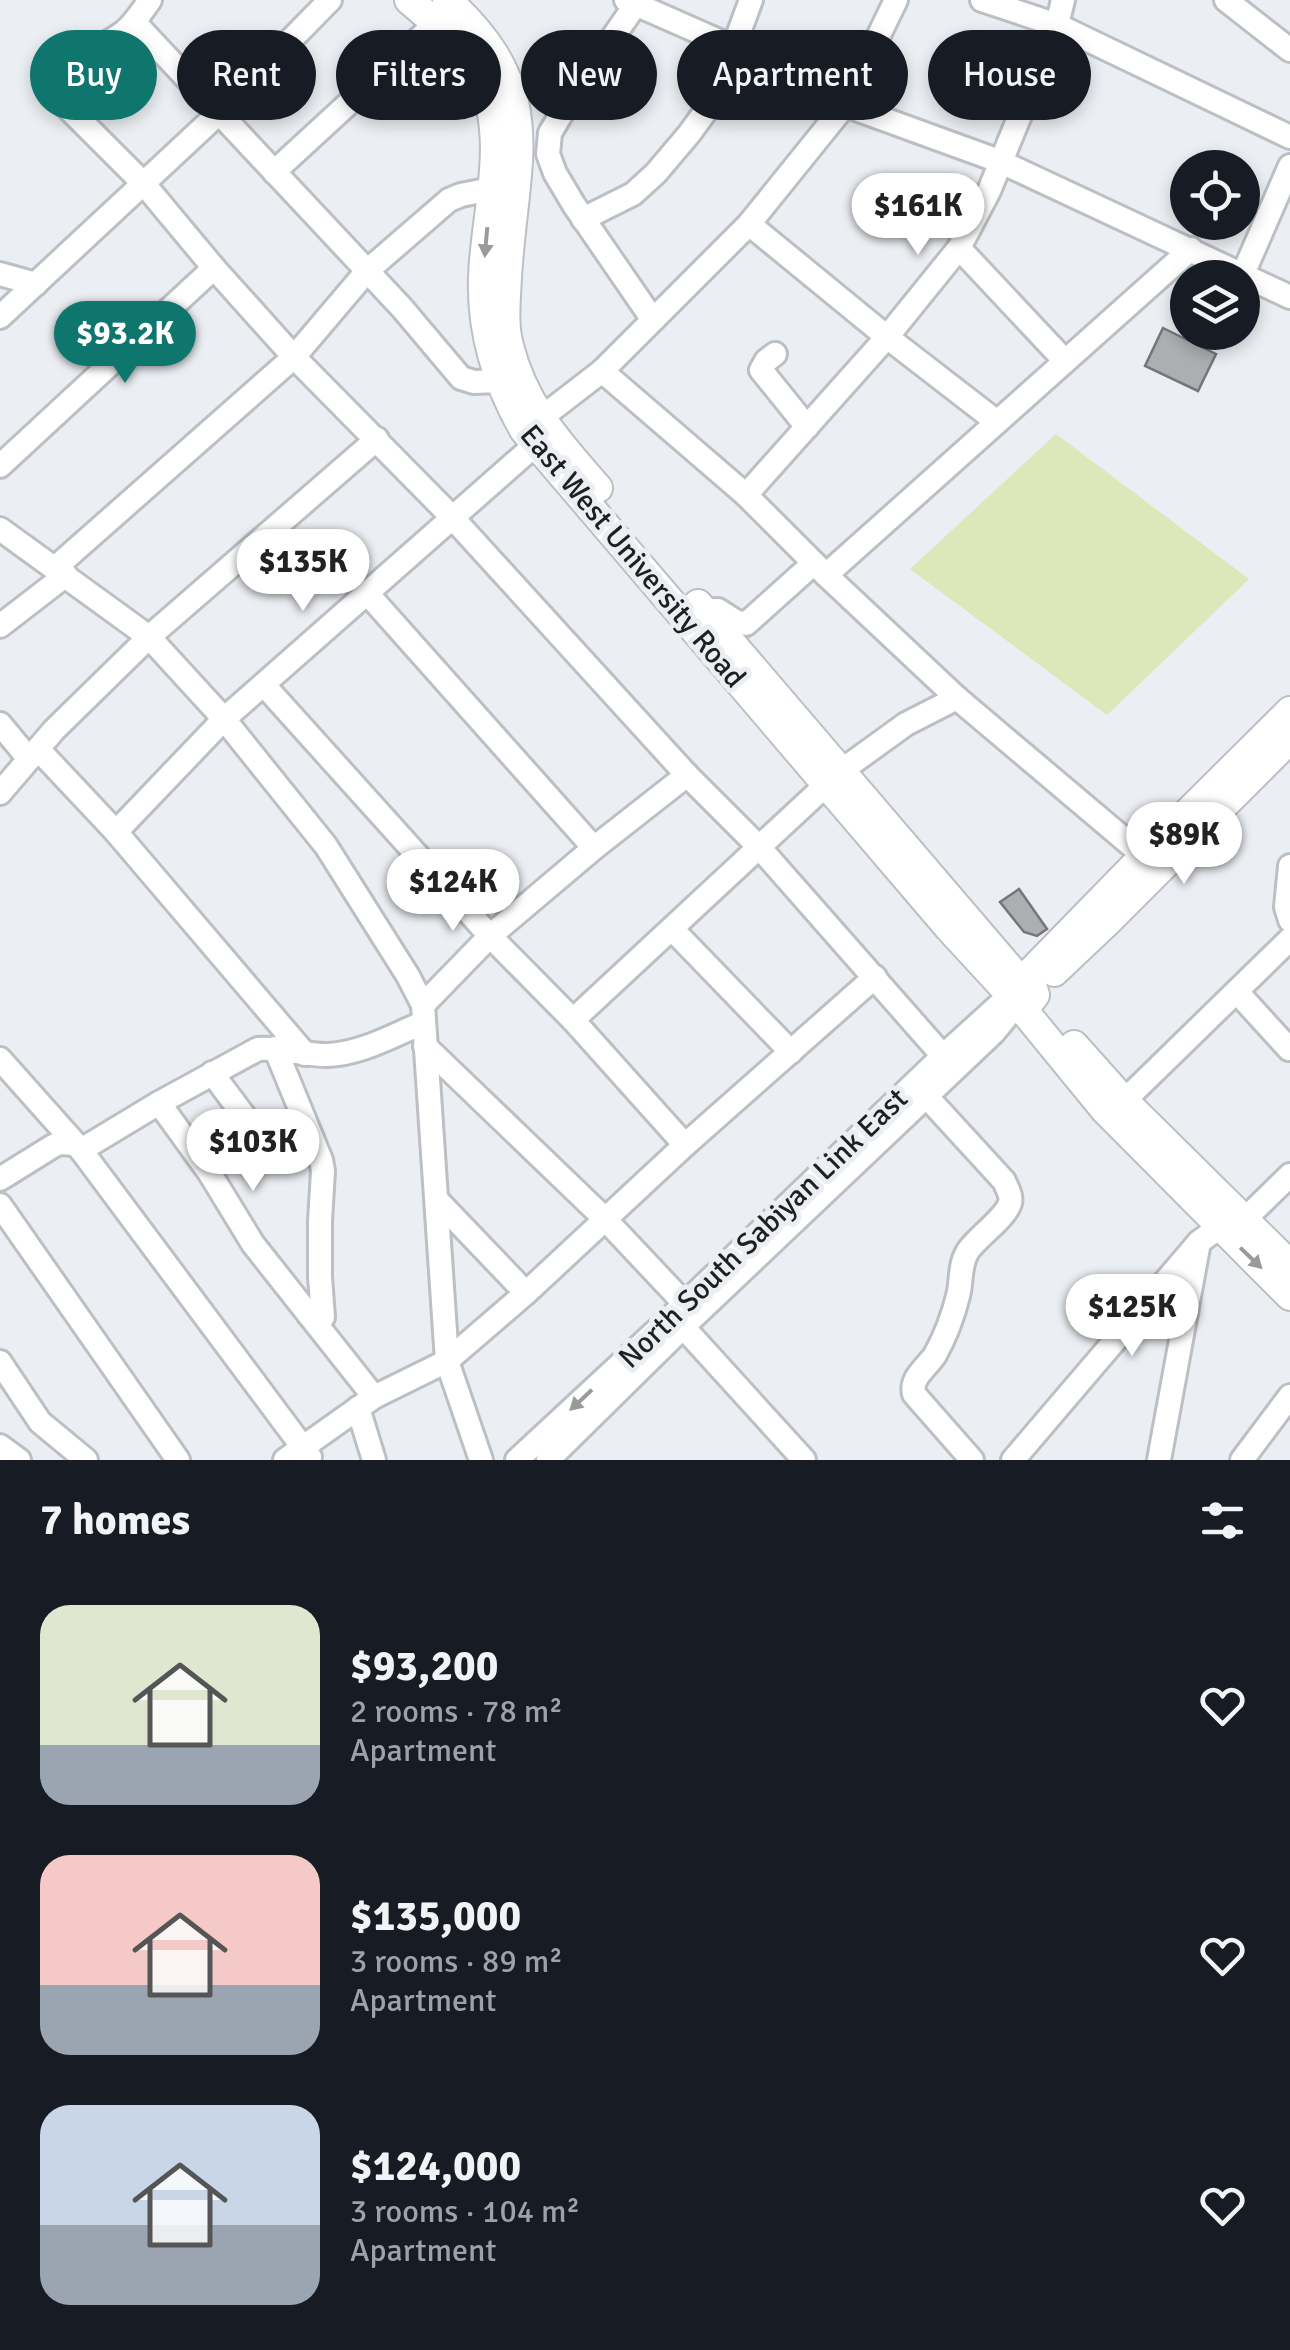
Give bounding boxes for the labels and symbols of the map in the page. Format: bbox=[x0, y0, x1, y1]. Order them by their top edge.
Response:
pin: $161K bbox=[848, 173, 988, 258]
one-way arrow bbox=[478, 226, 494, 258]
pin: $93.2K bbox=[44, 301, 206, 386]
street label: East West University Road bbox=[512, 417, 753, 695]
pin: $135K bbox=[233, 529, 373, 614]
pin: $89K bbox=[1125, 802, 1243, 887]
pin: $124K bbox=[383, 849, 523, 934]
street label: North South Sabiyan Link East bbox=[611, 1080, 916, 1376]
pin: $103K bbox=[183, 1109, 323, 1194]
one-way arrow bbox=[1239, 1246, 1263, 1269]
pin: $125K bbox=[1062, 1274, 1202, 1359]
one-way arrow bbox=[569, 1388, 593, 1411]

